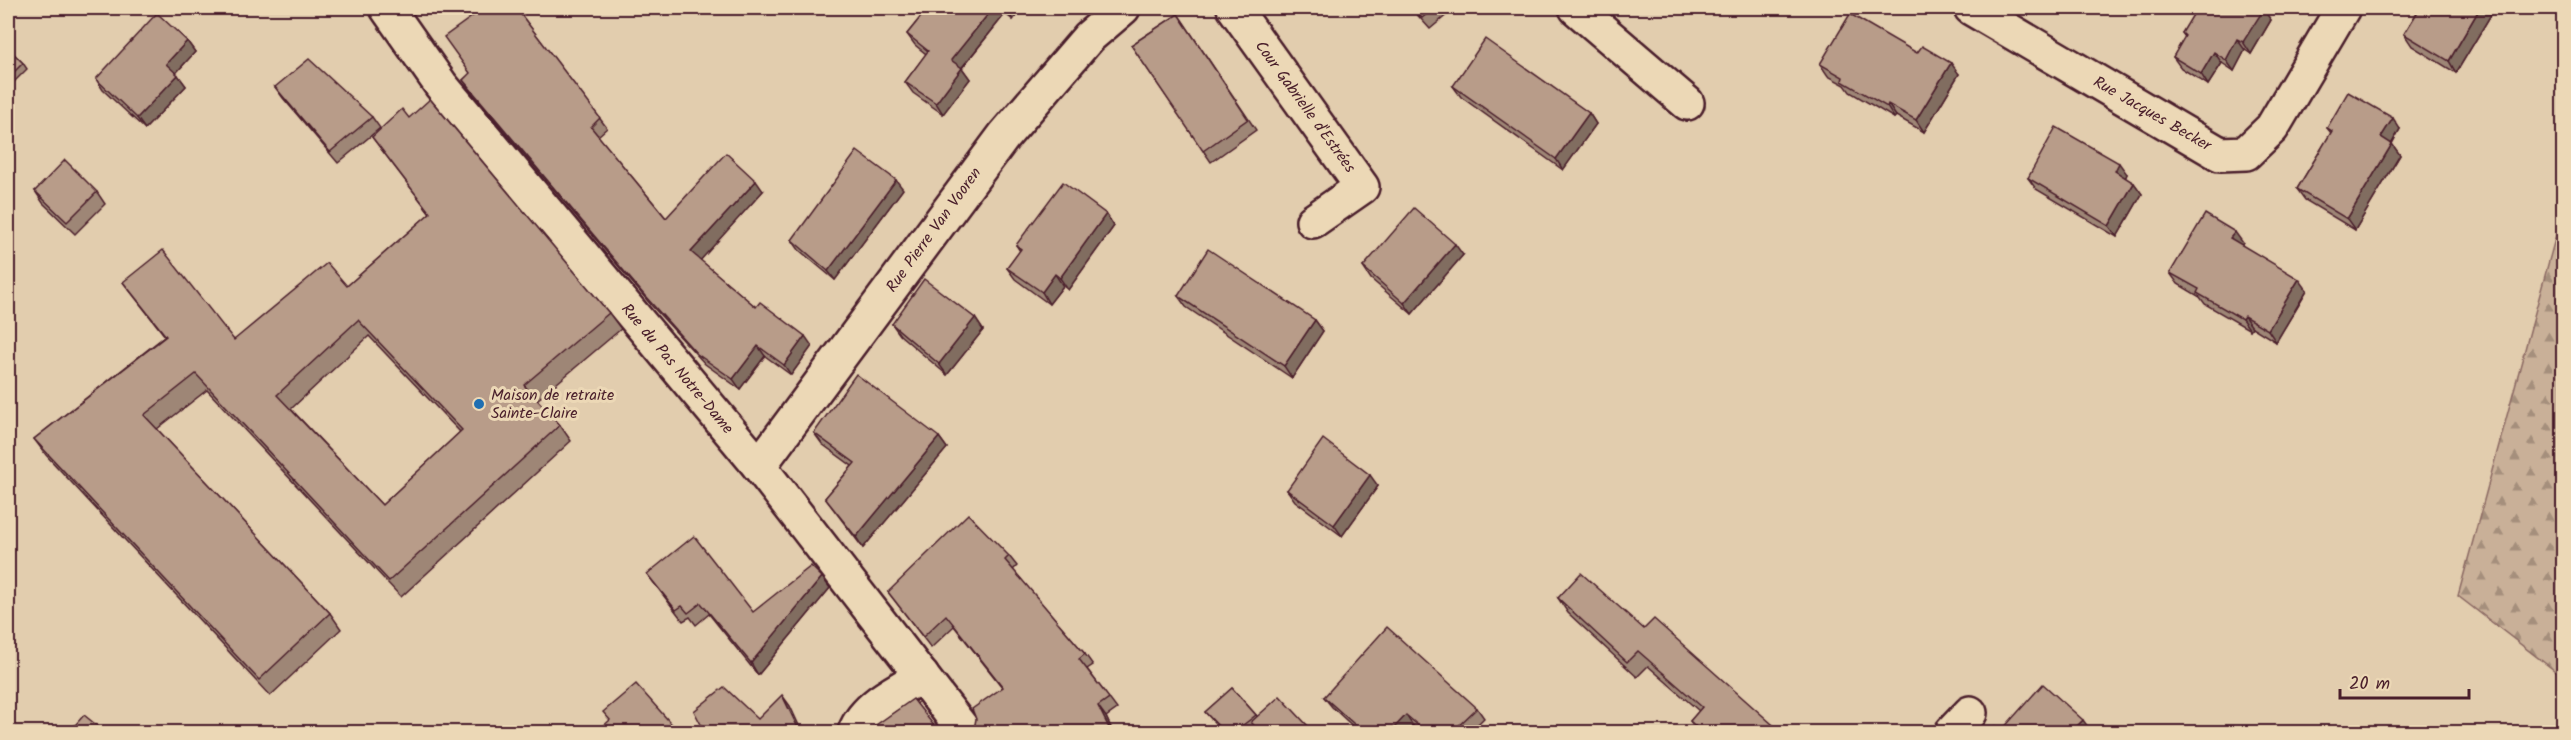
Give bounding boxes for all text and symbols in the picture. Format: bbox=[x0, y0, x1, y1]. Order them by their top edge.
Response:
street label: Cour Gabrielle d'Estrées bbox=[1248, 35, 1362, 179]
street label: Rue Jacques Becker bbox=[2088, 70, 2217, 159]
street label: Rue Pierre Van Vooren bbox=[880, 162, 988, 298]
street label: Rue du Pas Notre-Dame bbox=[615, 298, 739, 440]
place label: Maison de retraite Sainte-Claire bbox=[491, 383, 614, 426]
marker: Maison de retraite Sainte-Claire bbox=[472, 397, 486, 411]
scale bar bbox=[2340, 662, 2469, 700]
text: 20 m bbox=[2349, 670, 2390, 699]

